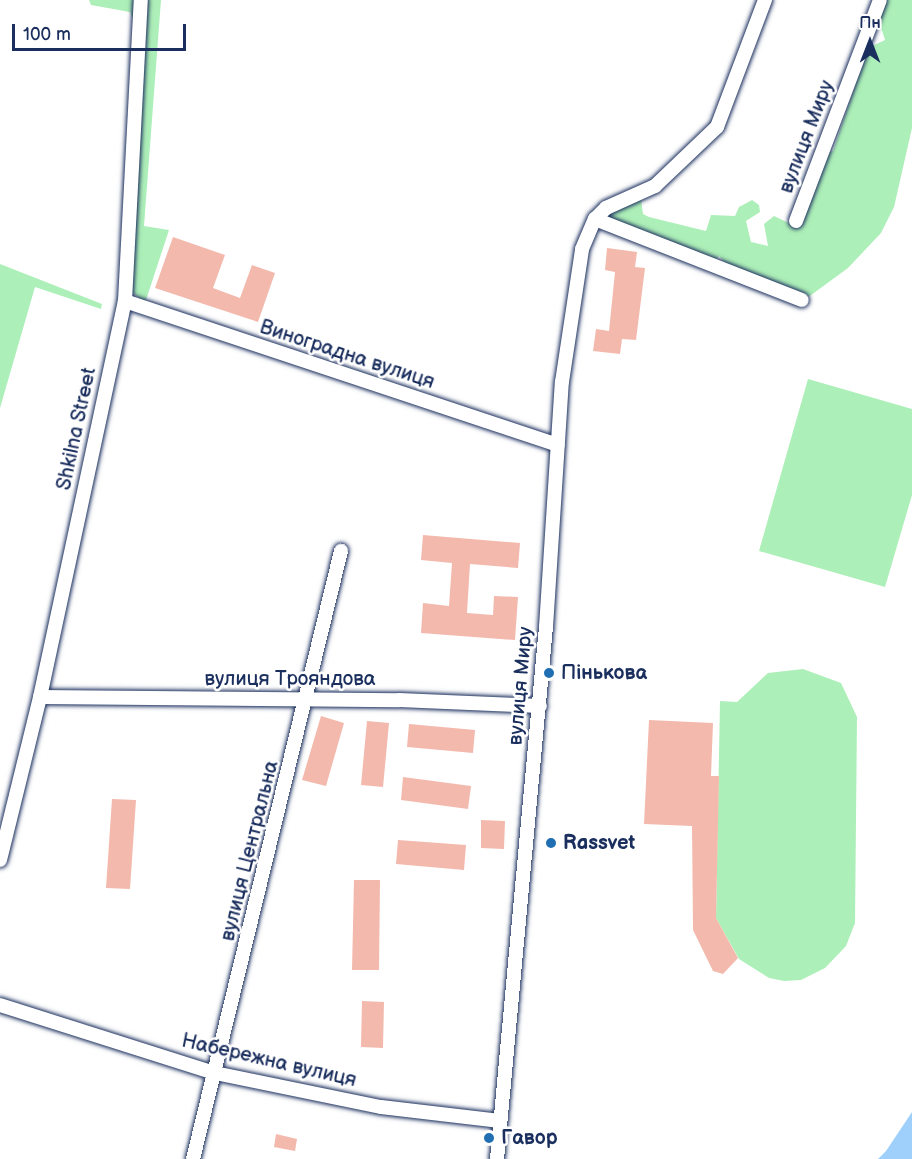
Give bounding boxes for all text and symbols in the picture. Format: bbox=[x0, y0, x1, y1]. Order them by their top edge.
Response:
scale bar bbox=[15, 12, 189, 50]
north arrow bbox=[840, 12, 900, 72]
text: Пн bbox=[859, 14, 881, 33]
text: 100 m bbox=[23, 24, 71, 45]
street label: вулиця Миру bbox=[774, 77, 840, 197]
street label: Виноградна вулиця bbox=[257, 315, 437, 395]
street label: Shkilna Street bbox=[52, 365, 102, 493]
street label: вулиця Миру bbox=[504, 626, 538, 746]
place label: Пінькова bbox=[561, 661, 647, 685]
marker: Пінькова bbox=[542, 666, 556, 680]
street label: вулиця Трояндова bbox=[204, 667, 376, 691]
street label: вулиця Центральна bbox=[216, 758, 284, 944]
place label: Rassvet bbox=[563, 831, 635, 855]
marker: Rassvet bbox=[544, 836, 558, 850]
street label: Набережна вулиця bbox=[179, 1029, 359, 1093]
place label: Гавор bbox=[501, 1126, 558, 1150]
marker: Гавор bbox=[482, 1131, 496, 1145]

